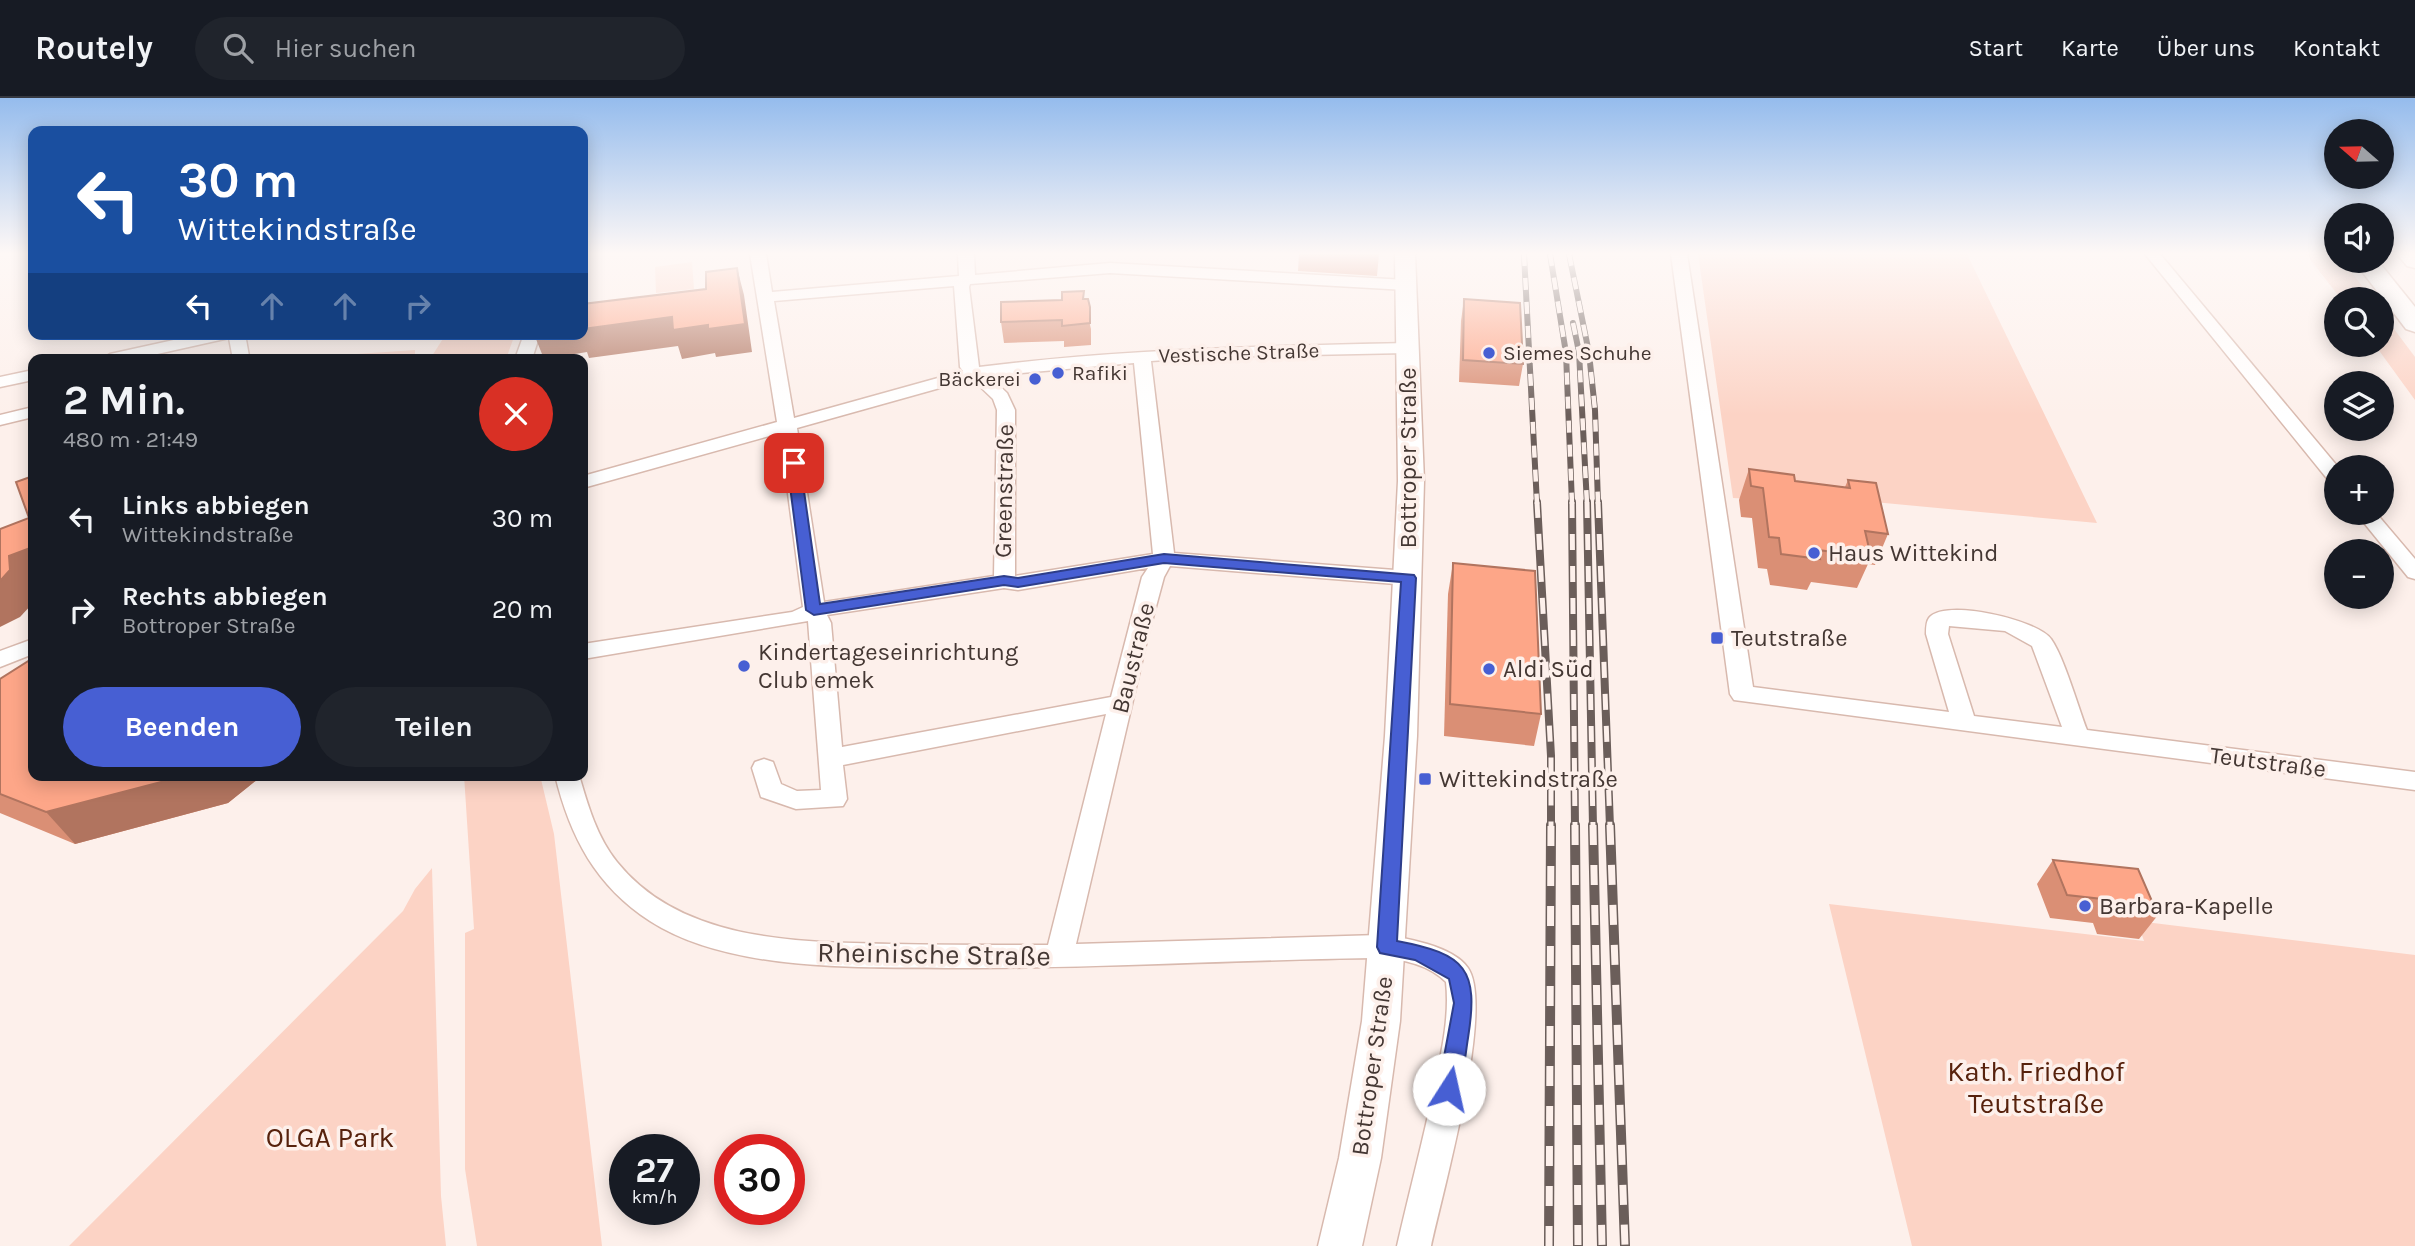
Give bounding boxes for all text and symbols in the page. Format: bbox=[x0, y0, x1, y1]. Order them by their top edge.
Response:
search box bbox=[195, 17, 685, 80]
text: Routely bbox=[35, 29, 153, 67]
icon: search bbox=[219, 29, 257, 67]
text: Hier suchen bbox=[275, 33, 416, 64]
text: Start bbox=[1969, 34, 2023, 62]
text: Karte bbox=[2061, 34, 2119, 62]
text: Über uns bbox=[2157, 34, 2255, 62]
text: Kontakt bbox=[2293, 34, 2380, 62]
north arrow bbox=[2324, 119, 2394, 189]
map controls bbox=[2324, 119, 2394, 609]
text: 30 m bbox=[178, 152, 298, 209]
icon: left bbox=[63, 154, 154, 245]
button: sound bbox=[2324, 203, 2394, 273]
text: Wittekindstraße bbox=[178, 211, 417, 248]
icon: left bbox=[180, 287, 218, 325]
icon: ahead bbox=[253, 287, 291, 325]
icon: ahead bbox=[326, 287, 364, 325]
icon: right bbox=[399, 287, 437, 325]
button: search bbox=[2324, 287, 2394, 357]
street label: Vestische Straße bbox=[1158, 338, 1320, 368]
place label: Siemes Schuhe bbox=[1503, 341, 1652, 365]
marker: Siemes Schuhe bbox=[1481, 345, 1497, 361]
place label: Rafiki bbox=[1072, 361, 1128, 385]
marker: Rafiki bbox=[1050, 365, 1066, 381]
place label: Bäckerei bbox=[938, 367, 1021, 391]
street label: Bottroper Straße bbox=[1394, 367, 1422, 549]
marker: Bäckerei bbox=[1027, 371, 1043, 387]
button: layers bbox=[2324, 371, 2394, 441]
text: 2 Min. bbox=[63, 375, 185, 425]
button: close bbox=[479, 377, 553, 451]
street label: Greenstraße bbox=[989, 424, 1019, 558]
text: 480 m · 21:49 bbox=[63, 426, 198, 453]
pin bbox=[764, 433, 824, 493]
icon: arrive bbox=[775, 444, 813, 482]
button: + bbox=[2324, 455, 2394, 525]
text: Links abbiegen bbox=[122, 490, 310, 521]
icon: left bbox=[63, 500, 101, 538]
text: 30 m bbox=[492, 503, 553, 534]
text: Wittekindstraße bbox=[122, 521, 293, 548]
place label: Haus Wittekind bbox=[1828, 539, 1998, 567]
button: − bbox=[2324, 539, 2394, 609]
marker: Haus Wittekind bbox=[1806, 545, 1822, 561]
text: Rechts abbiegen bbox=[122, 581, 328, 612]
icon: right bbox=[63, 591, 101, 629]
text: 20 m bbox=[492, 594, 553, 625]
street label: Baustraße bbox=[1106, 600, 1160, 716]
text: Bottroper Straße bbox=[122, 612, 296, 639]
place label: Teutstraße bbox=[1731, 624, 1848, 652]
marker: Teutstraße bbox=[1709, 630, 1725, 646]
place label: Kindertageseinrichtung Club emek bbox=[758, 638, 1019, 694]
place label: Aldi Süd bbox=[1503, 655, 1594, 683]
marker: Kindertageseinrichtung Club emek bbox=[736, 658, 752, 674]
marker: Aldi Süd bbox=[1481, 661, 1497, 677]
button: Beenden bbox=[63, 687, 301, 767]
button: Teilen bbox=[315, 687, 553, 767]
street label: Teutstraße bbox=[2208, 741, 2328, 783]
place label: Wittekindstraße bbox=[1439, 765, 1618, 793]
marker: Wittekindstraße bbox=[1417, 771, 1433, 787]
place label: Barbara-Kapelle bbox=[2099, 892, 2273, 920]
marker: Barbara-Kapelle bbox=[2077, 898, 2093, 914]
street label: Rheinische Straße bbox=[817, 935, 1051, 973]
street label: Bottroper Straße bbox=[1346, 974, 1398, 1158]
position arrow bbox=[1412, 1052, 1486, 1126]
park label: Kath. Friedhof Teutstraße bbox=[1947, 1055, 2125, 1120]
park label: OLGA Park bbox=[266, 1121, 394, 1154]
speed limit sign: 30 bbox=[714, 1134, 805, 1225]
text: 27 bbox=[635, 1150, 674, 1191]
text: km/h bbox=[632, 1186, 677, 1208]

